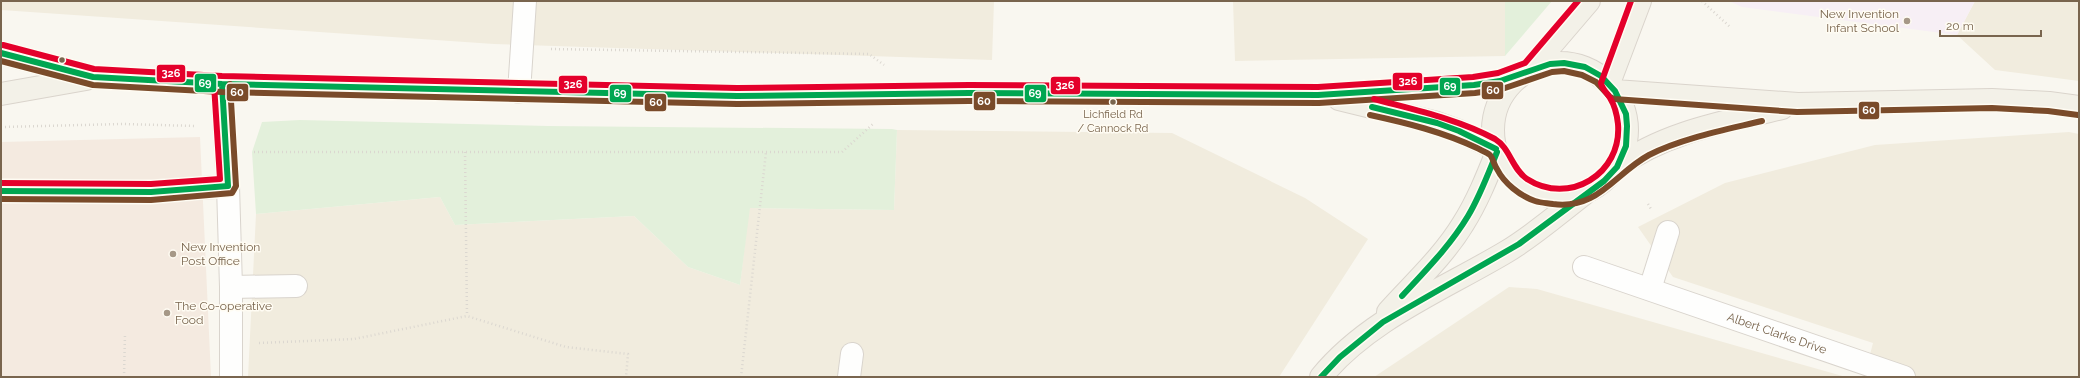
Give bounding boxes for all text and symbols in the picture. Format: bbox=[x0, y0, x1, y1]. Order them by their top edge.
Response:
place label: New Invention Infant School bbox=[1820, 7, 1900, 35]
scale bar bbox=[1940, 12, 2041, 38]
marker: New Invention Infant School bbox=[1902, 16, 1912, 26]
text: 20 m bbox=[1946, 19, 1974, 33]
unlabelled marker bbox=[57, 55, 67, 65]
line badge: 326 bbox=[156, 64, 186, 83]
text: 326 bbox=[161, 67, 181, 80]
line badge: 326 bbox=[1392, 72, 1423, 91]
line badge: 69 bbox=[194, 73, 217, 93]
line badge: 326 bbox=[558, 75, 588, 94]
text: 326 bbox=[1398, 75, 1418, 88]
line badge: 326 bbox=[1050, 76, 1081, 95]
text: 69 bbox=[198, 77, 212, 90]
line badge: 69 bbox=[1439, 77, 1461, 96]
text: 326 bbox=[563, 78, 583, 91]
text: 326 bbox=[1055, 79, 1075, 92]
text: 69 bbox=[1443, 80, 1457, 93]
line badge: 60 bbox=[1481, 81, 1504, 100]
line badge: 60 bbox=[226, 83, 249, 102]
line badge: 69 bbox=[609, 84, 632, 103]
line badge: 69 bbox=[1024, 84, 1047, 103]
text: 60 bbox=[1486, 84, 1500, 97]
text: 60 bbox=[230, 86, 244, 99]
text: 69 bbox=[613, 87, 627, 100]
text: 69 bbox=[1028, 87, 1042, 100]
line badge: 60 bbox=[973, 91, 996, 111]
line badge: 60 bbox=[644, 93, 667, 112]
text: 60 bbox=[977, 95, 991, 108]
text: 60 bbox=[649, 96, 663, 109]
marker: Lichfield Rd / Cannock Rd bbox=[1108, 97, 1118, 107]
line badge: 60 bbox=[1858, 101, 1880, 120]
text: 60 bbox=[1862, 104, 1876, 117]
place label: Lichfield Rd / Cannock Rd bbox=[1078, 108, 1149, 135]
place label: New Invention Post Office bbox=[181, 240, 260, 268]
marker: New Invention Post Office bbox=[168, 249, 178, 259]
place label: The Co-operative Food bbox=[175, 299, 272, 327]
marker: The Co-operative Food bbox=[162, 308, 172, 318]
street label: Albert Clarke Drive bbox=[1725, 310, 1828, 357]

